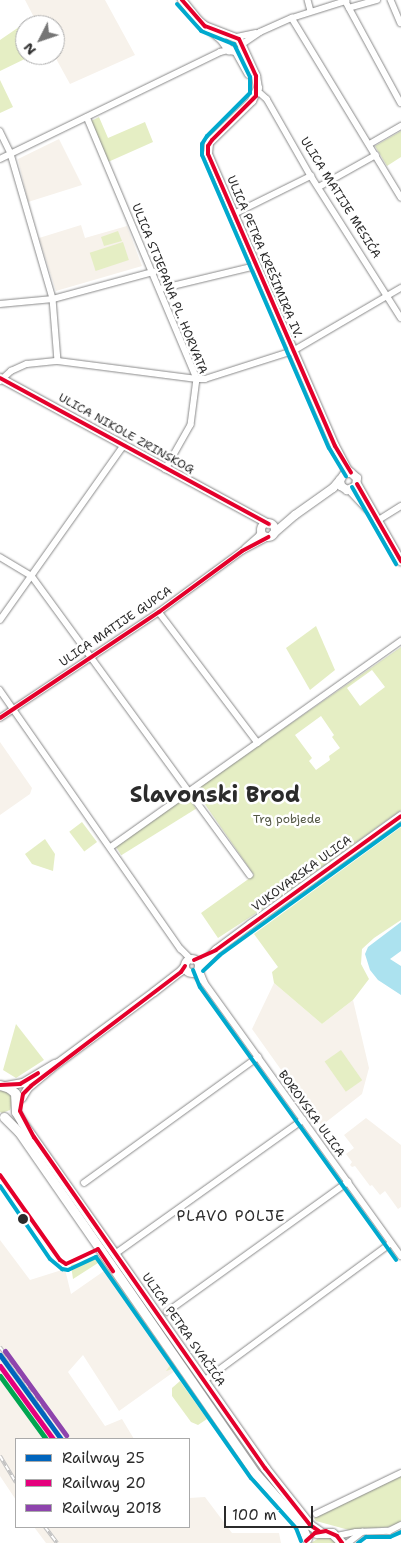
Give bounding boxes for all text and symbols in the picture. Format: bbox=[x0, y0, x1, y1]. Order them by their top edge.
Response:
north arrow bbox=[15, 15, 65, 65]
text: N bbox=[19, 39, 40, 59]
street label: ULICA MATIJE MESIĆA bbox=[297, 135, 383, 261]
street label: ULICA PETRA KREŠIMIRA IV. bbox=[223, 174, 305, 340]
street label: ULICA STJEPANA PL. HORVATA bbox=[128, 202, 210, 376]
street label: ULICA NIKOLE ZRINSKOG bbox=[56, 391, 196, 477]
street label: ULICA MATIJE GUPCA bbox=[57, 584, 175, 670]
district label: Slavonski Brod bbox=[130, 782, 300, 808]
park label: Trg pobjede bbox=[253, 813, 321, 827]
street label: VUKOVARSKA ULICA bbox=[249, 833, 355, 915]
street label: BOROVSKA ULICA bbox=[275, 1068, 347, 1160]
district label: PLAVO POLJE bbox=[175, 1208, 287, 1226]
unlabelled marker bbox=[18, 1214, 28, 1224]
street label: ULICA PETRA SVAČIĆA bbox=[138, 1270, 228, 1390]
legend bbox=[15, 1438, 190, 1528]
text: Railway 25 bbox=[62, 1448, 145, 1468]
text: Railway 20 bbox=[62, 1473, 146, 1493]
scale bar bbox=[226, 1496, 315, 1528]
text: Railway 2018 bbox=[62, 1498, 162, 1518]
text: 100 m bbox=[232, 1505, 277, 1525]

